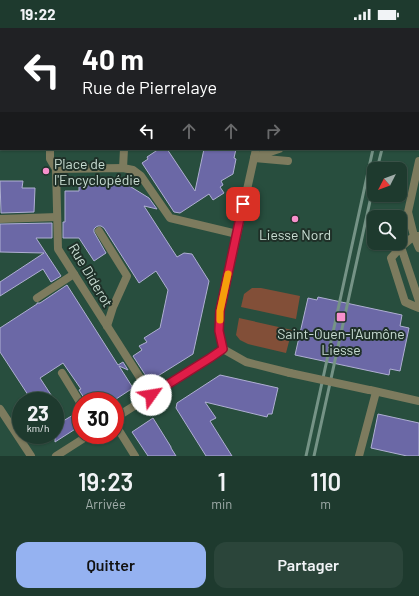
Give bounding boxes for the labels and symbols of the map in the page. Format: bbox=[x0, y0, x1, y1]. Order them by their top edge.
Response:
place label: Place de l'Encyclopédie bbox=[54, 155, 140, 188]
north arrow bbox=[367, 162, 407, 202]
marker: Place de l'Encyclopédie bbox=[41, 166, 51, 176]
pin bbox=[226, 187, 260, 221]
marker: Liesse Nord bbox=[290, 214, 300, 224]
place label: Liesse Nord bbox=[259, 226, 331, 243]
street label: Rue Diderot bbox=[65, 240, 117, 310]
marker: Saint-Ouen-l'Aumône Liesse bbox=[335, 311, 347, 323]
place label: Saint-Ouen-l'Aumône Liesse bbox=[277, 325, 405, 358]
position arrow bbox=[130, 374, 172, 416]
speed limit sign: 30 bbox=[72, 392, 124, 444]

